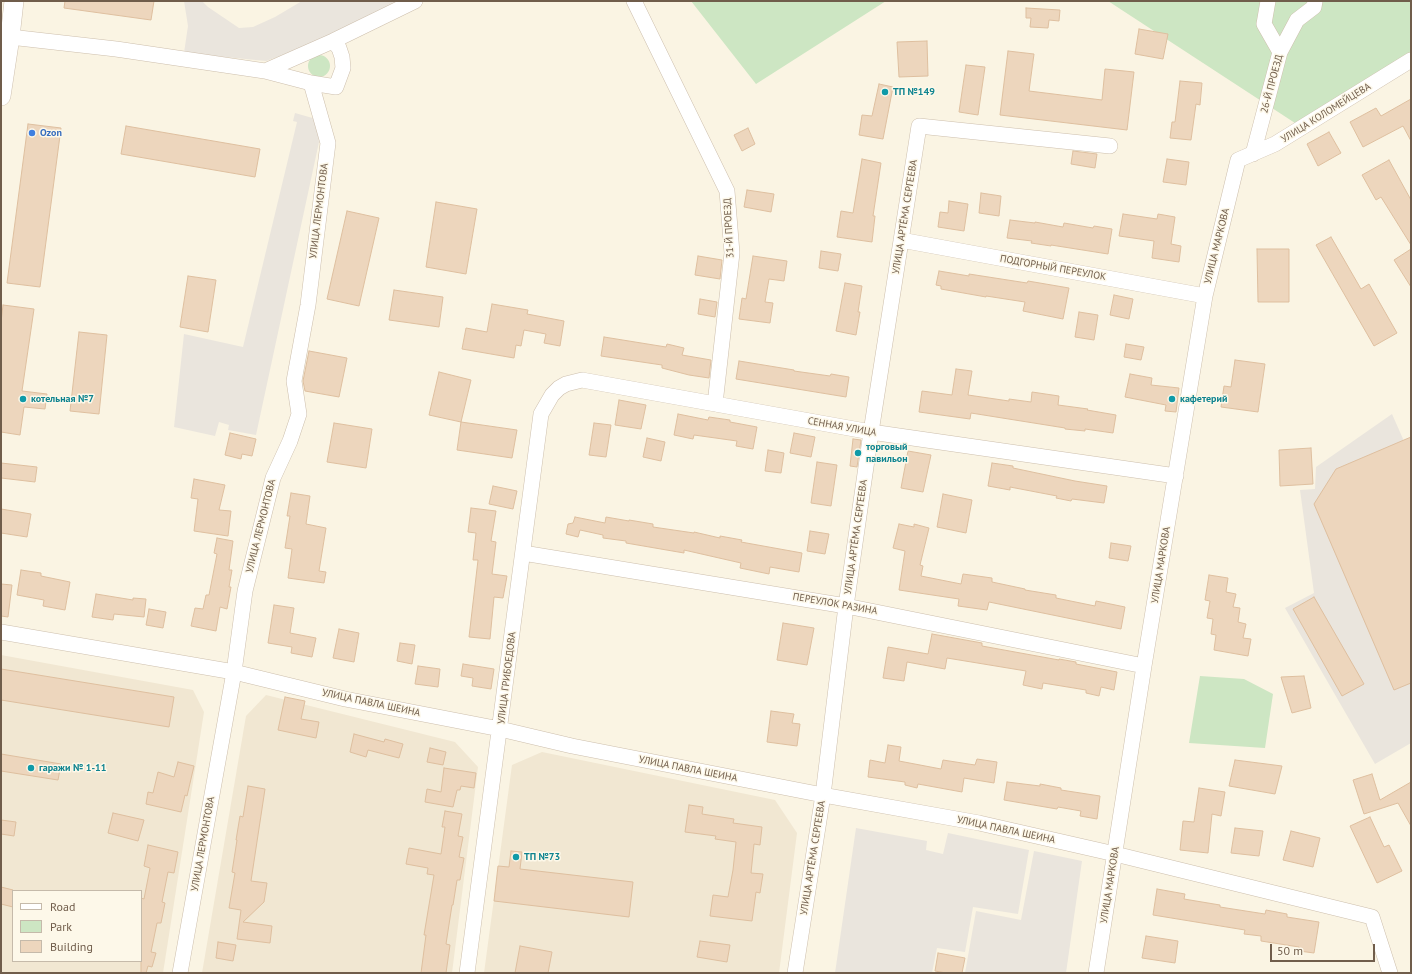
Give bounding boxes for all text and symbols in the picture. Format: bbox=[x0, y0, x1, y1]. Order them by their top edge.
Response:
street label: 26-Й ПРОЕЗД bbox=[1258, 53, 1286, 115]
street label: УЛИЦА КОЛОМЕЙЦЕВА bbox=[1279, 81, 1373, 145]
place label: ТП №149 bbox=[893, 86, 935, 98]
marker: ТП №149 bbox=[880, 87, 890, 97]
place label: Ozon bbox=[40, 127, 62, 139]
marker: Ozon bbox=[27, 128, 37, 138]
street label: УЛИЦА АРТЁМА СЕРГЕЕВА bbox=[890, 159, 920, 275]
street label: УЛИЦА ЛЕРМОНТОВА bbox=[307, 163, 331, 259]
street label: 31-Й ПРОЕЗД bbox=[721, 198, 737, 258]
street label: УЛИЦА МАРКОВА bbox=[1202, 207, 1232, 285]
street label: ПОДГОРНЫЙ ПЕРЕУЛОК bbox=[999, 253, 1107, 283]
place label: котельная №7 bbox=[31, 393, 94, 405]
place label: кафетерий bbox=[1180, 393, 1227, 405]
marker: котельная №7 bbox=[18, 394, 28, 404]
marker: кафетерий bbox=[1167, 394, 1177, 404]
street label: СЕННАЯ УЛИЦА bbox=[807, 415, 877, 439]
place label: торговый павильон bbox=[866, 441, 908, 464]
marker: торговый павильон bbox=[853, 448, 863, 458]
street label: УЛИЦА ЛЕРМОНТОВА bbox=[244, 478, 278, 574]
street label: УЛИЦА АРТЁМА СЕРГЕЕВА bbox=[842, 479, 870, 595]
street label: УЛИЦА МАРКОВА bbox=[1149, 526, 1173, 604]
street label: ПЕРЕУЛОК РАЗИНА bbox=[792, 591, 878, 617]
street label: УЛИЦА ГРИБОЕДОВА bbox=[495, 631, 519, 725]
street label: УЛИЦА ПАВЛА ШЕИНА bbox=[321, 687, 421, 719]
street label: УЛИЦА ПАВЛА ШЕИНА bbox=[638, 754, 738, 784]
place label: гаражи № 1-11 bbox=[39, 762, 106, 774]
marker: гаражи № 1-11 bbox=[26, 763, 36, 773]
street label: УЛИЦА ЛЕРМОНТОВА bbox=[189, 796, 217, 892]
street label: УЛИЦА АРТЁМА СЕРГЕЕВА bbox=[798, 800, 828, 916]
street label: УЛИЦА ПАВЛА ШЕИНА bbox=[956, 814, 1056, 846]
street label: УЛИЦА МАРКОВА bbox=[1098, 846, 1122, 924]
place label: ТП №73 bbox=[524, 851, 560, 863]
marker: ТП №73 bbox=[511, 852, 521, 862]
legend bbox=[12, 890, 142, 962]
text: Road bbox=[50, 899, 75, 914]
text: Park bbox=[50, 919, 72, 934]
scale bar bbox=[1272, 936, 1377, 962]
text: Building bbox=[50, 939, 93, 954]
text: 50 m bbox=[1277, 943, 1303, 958]

